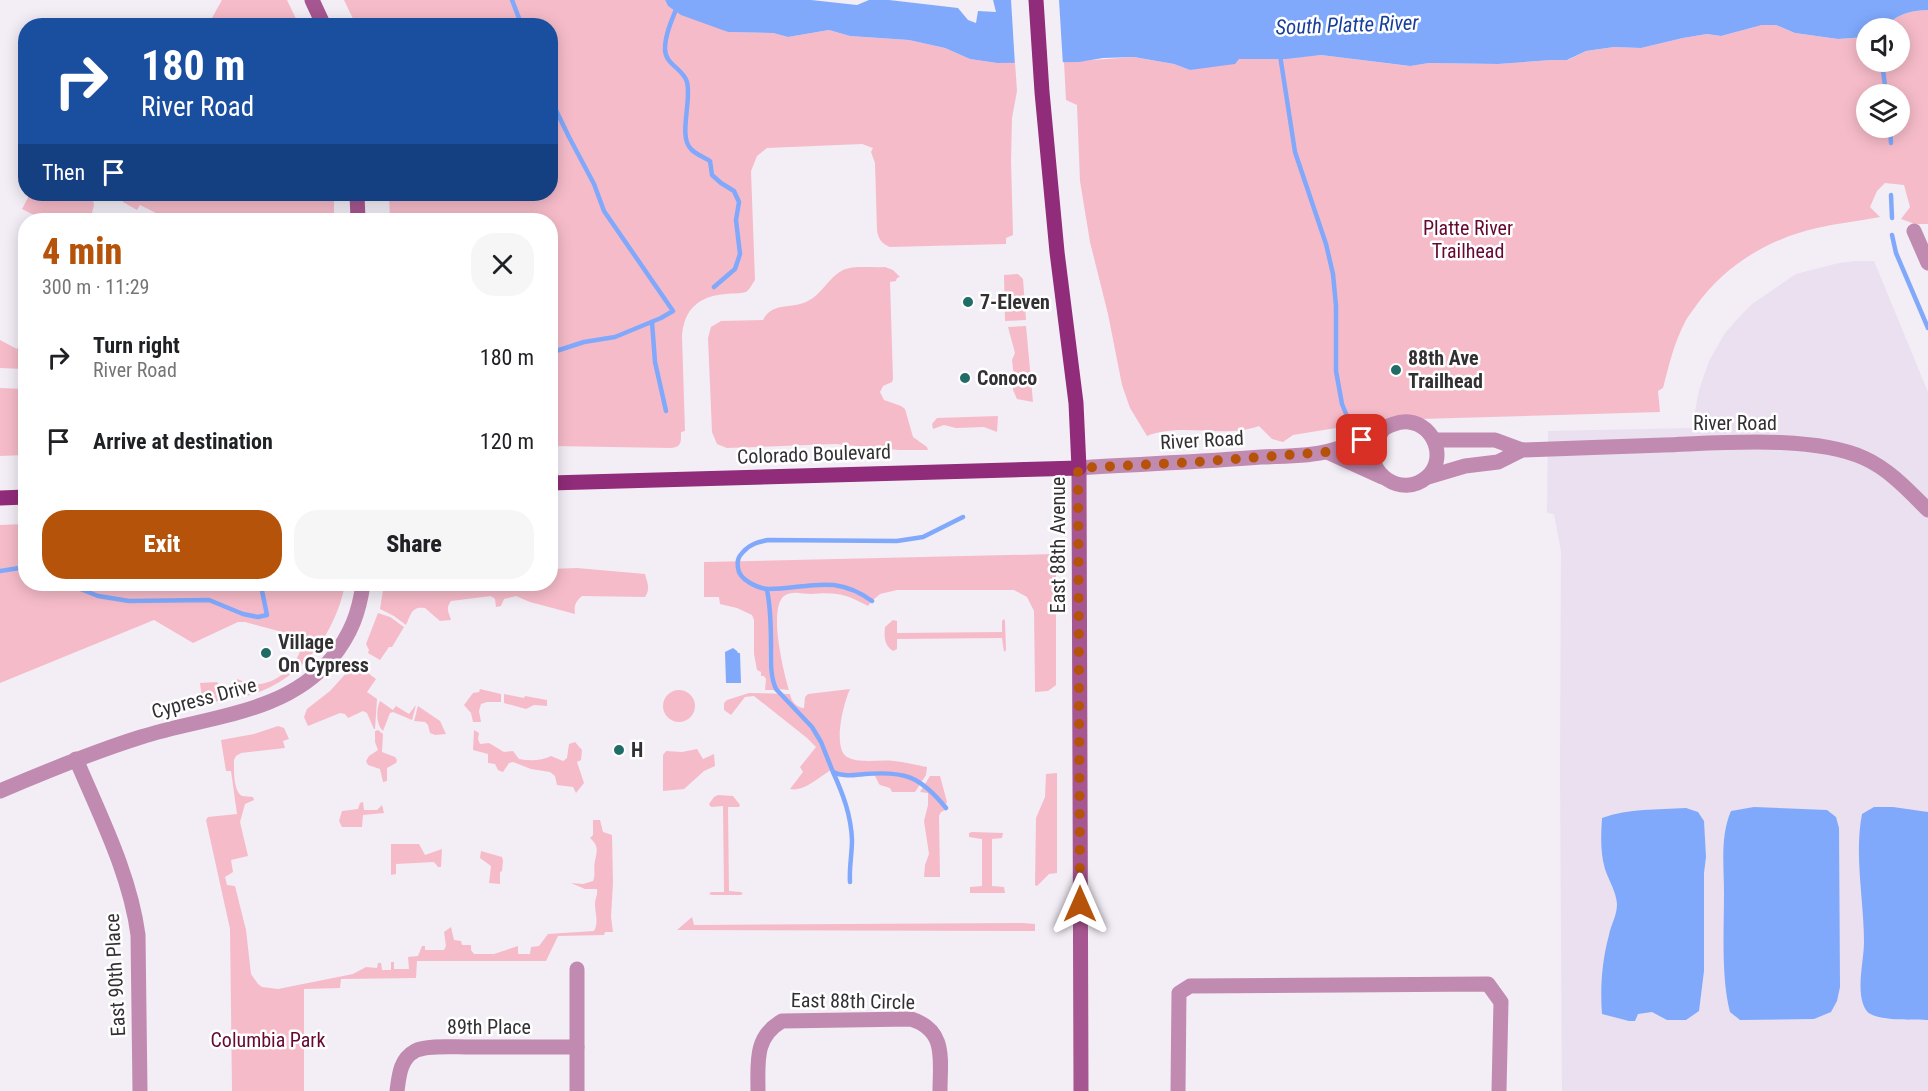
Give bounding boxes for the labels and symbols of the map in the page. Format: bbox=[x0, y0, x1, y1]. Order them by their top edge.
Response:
water label: South Platte River bbox=[1275, 10, 1420, 39]
park label: Platte River Trailhead bbox=[1423, 216, 1513, 263]
place label: 7-Eleven bbox=[980, 290, 1050, 314]
marker: 7-Eleven bbox=[961, 295, 975, 309]
place label: 88th Ave Trailhead bbox=[1408, 346, 1483, 393]
marker: 88th Ave Trailhead bbox=[1389, 363, 1403, 377]
place label: Conoco bbox=[977, 366, 1037, 390]
marker: Conoco bbox=[958, 371, 972, 385]
street label: River Road bbox=[1693, 411, 1777, 435]
pin bbox=[1336, 414, 1387, 465]
street label: River Road bbox=[1159, 426, 1245, 454]
street label: Colorado Boulevard bbox=[737, 439, 891, 469]
street label: East 88th Avenue bbox=[1046, 477, 1070, 613]
place label: Village On Cypress bbox=[278, 630, 369, 677]
marker: Village On Cypress bbox=[259, 646, 273, 660]
street label: Cypress Drive bbox=[149, 672, 259, 724]
place label: H bbox=[631, 738, 643, 762]
marker: H bbox=[612, 743, 626, 757]
position arrow bbox=[1048, 872, 1112, 936]
street label: East 90th Place bbox=[100, 913, 130, 1037]
street label: East 88th Circle bbox=[791, 988, 915, 1014]
street label: 89th Place bbox=[447, 1015, 531, 1039]
park label: Columbia Park bbox=[211, 1028, 325, 1052]

